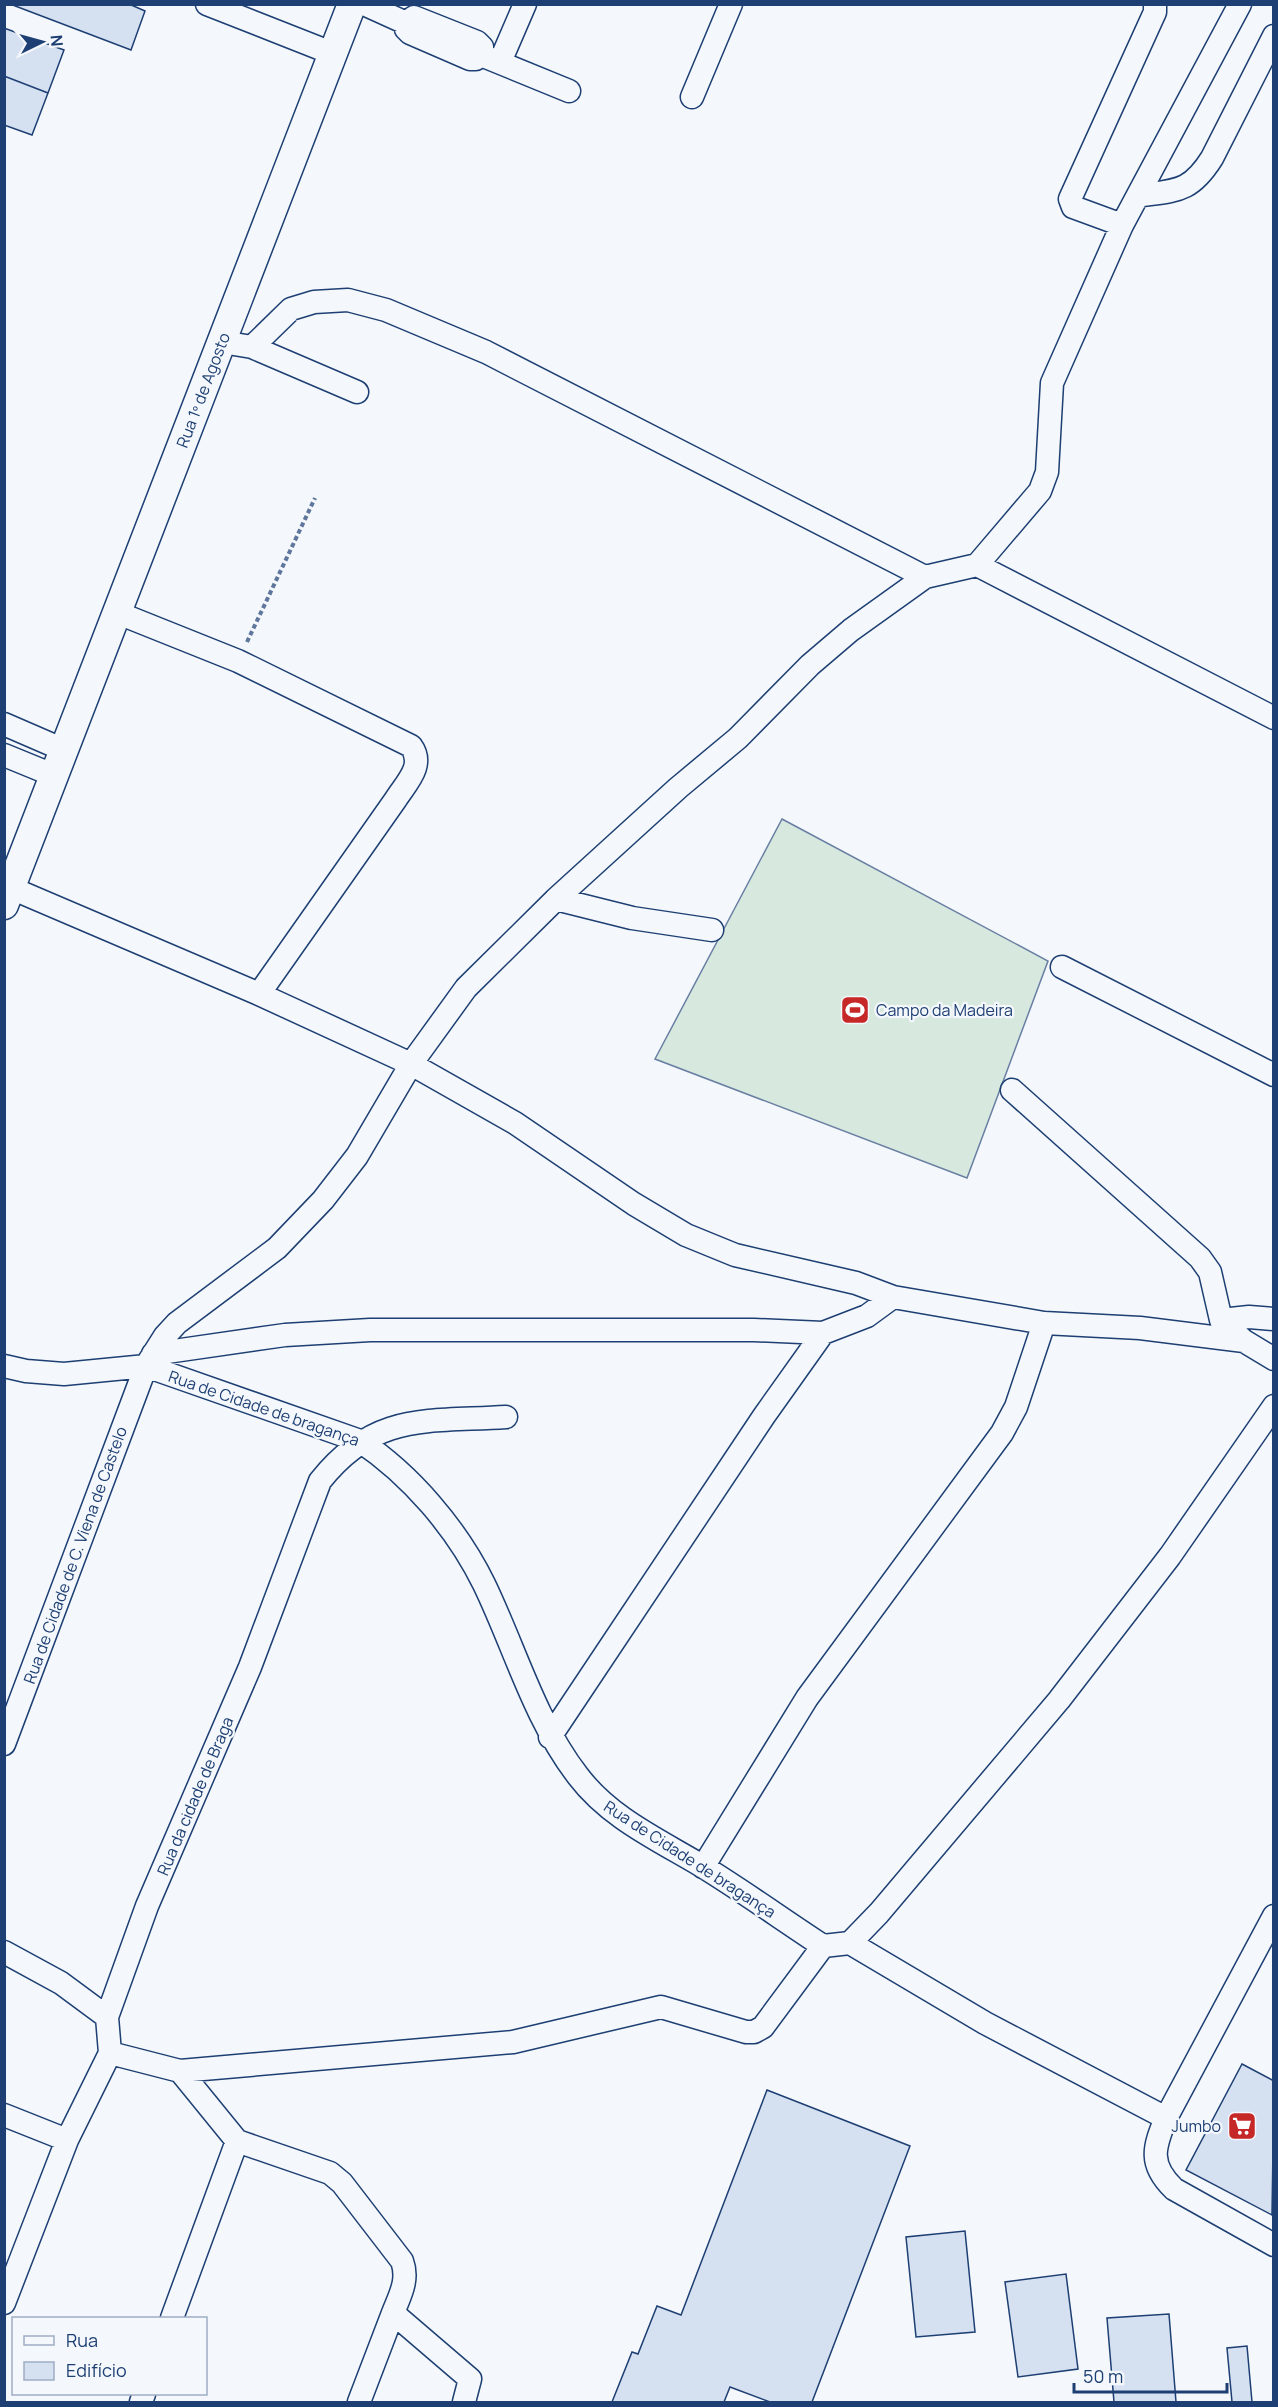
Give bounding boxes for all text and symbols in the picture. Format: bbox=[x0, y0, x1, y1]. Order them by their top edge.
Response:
north arrow bbox=[12, 12, 72, 72]
text: N bbox=[45, 34, 68, 47]
street label: Rua 1º de Agosto bbox=[171, 329, 235, 451]
sports icon: Campo da Madeira bbox=[839, 994, 871, 1026]
place label: Campo da Madeira bbox=[876, 999, 1013, 1021]
street label: Rua de Cidade de bragança bbox=[166, 1365, 362, 1451]
street label: Rua de Cidade de C. Viena de Castelo bbox=[18, 1423, 132, 1687]
street label: Rua da cidade de Braga bbox=[152, 1713, 238, 1879]
street label: Rua de Cidade de bragança bbox=[600, 1795, 780, 1923]
supermarket icon: Jumbo bbox=[1226, 2110, 1258, 2142]
place label: Jumbo bbox=[1172, 2115, 1221, 2137]
legend bbox=[12, 2317, 207, 2395]
text: Rua bbox=[66, 2328, 98, 2352]
scale bar bbox=[1074, 2356, 1227, 2394]
text: Edifício bbox=[66, 2358, 127, 2382]
text: 50 m bbox=[1083, 2364, 1123, 2388]

